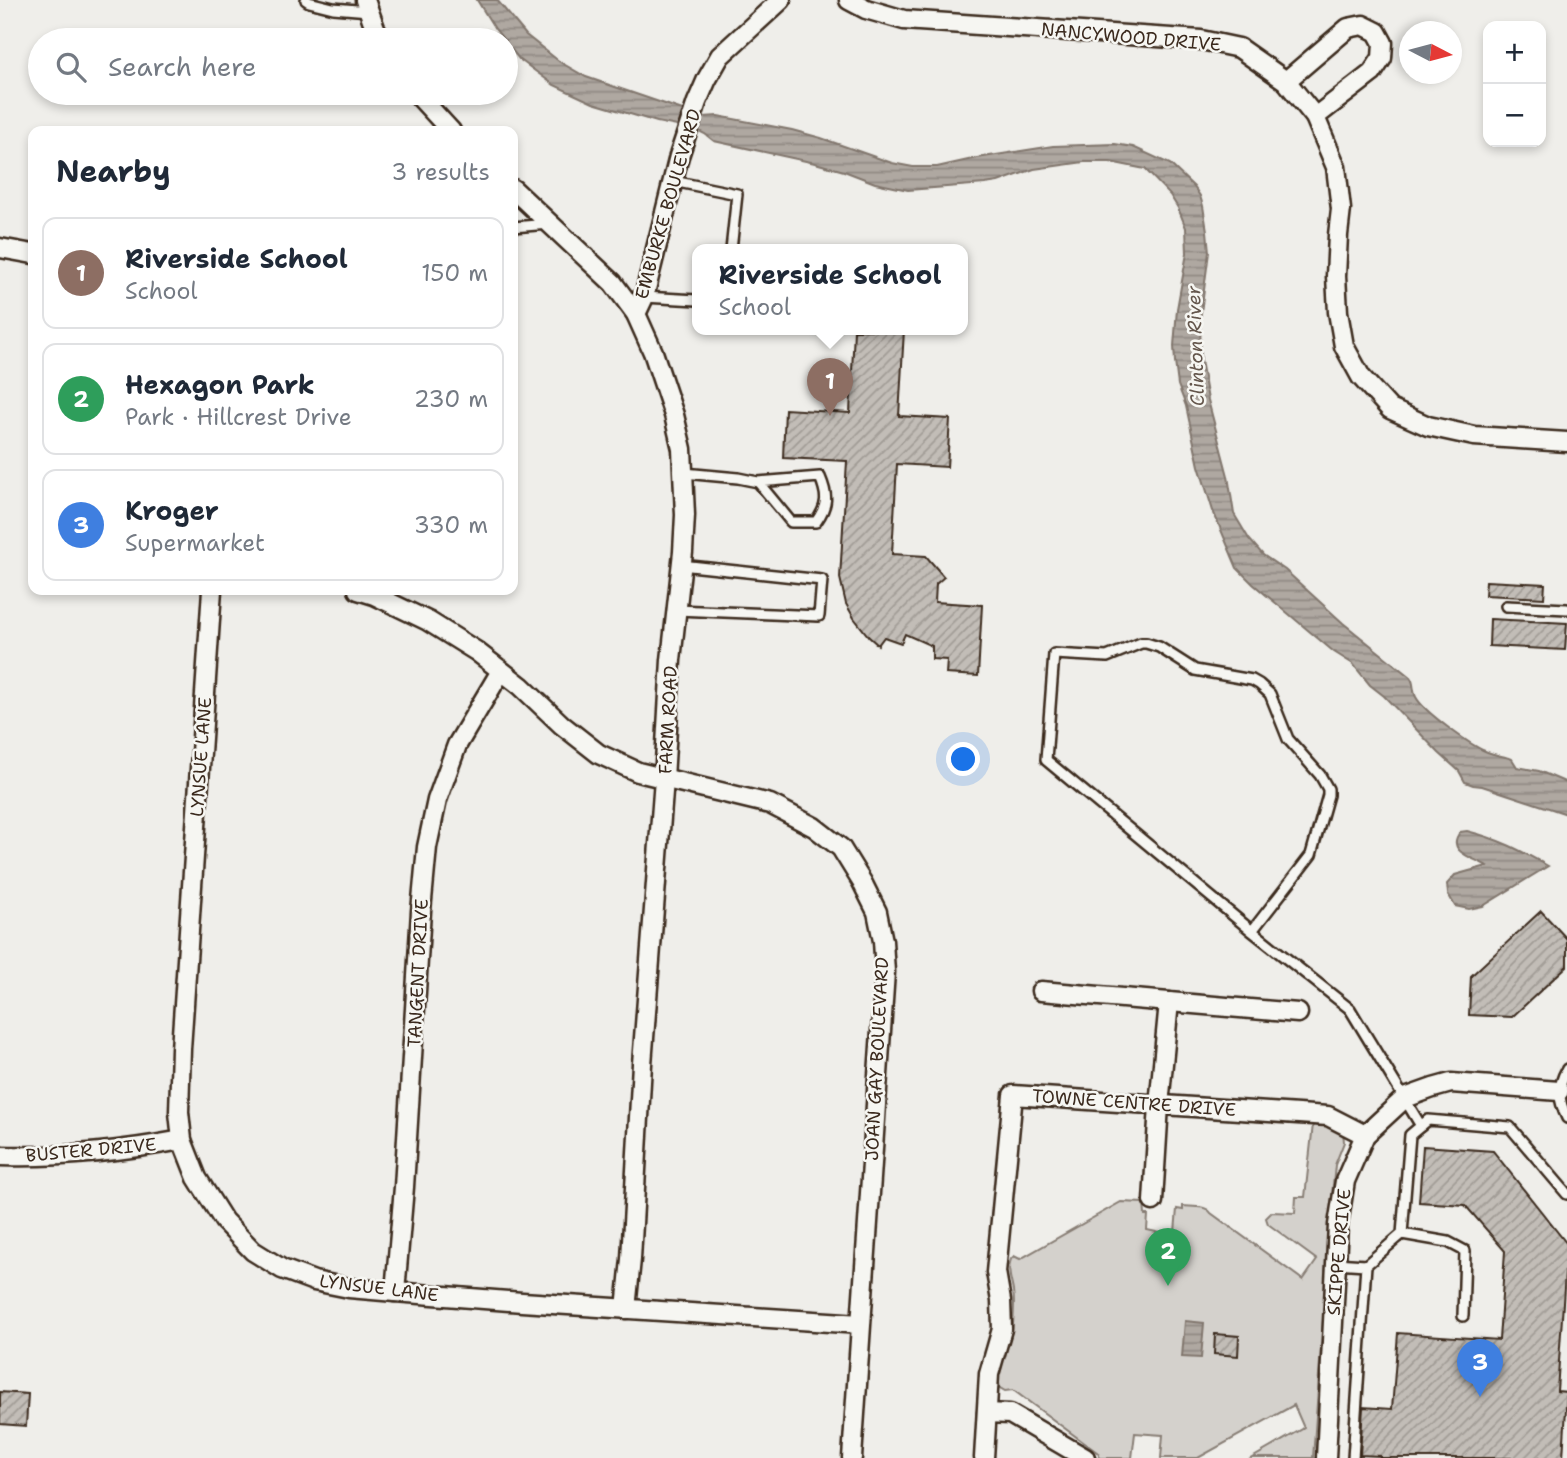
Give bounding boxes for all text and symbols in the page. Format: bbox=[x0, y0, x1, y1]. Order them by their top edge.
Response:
street label: NANCYWOOD DRIVE bbox=[1040, 17, 1222, 57]
north arrow bbox=[1399, 21, 1462, 84]
map controls bbox=[1483, 21, 1546, 147]
button: + bbox=[1483, 21, 1546, 84]
search box bbox=[28, 28, 518, 105]
icon: search bbox=[52, 48, 90, 86]
text: Search here bbox=[108, 49, 257, 84]
button: − bbox=[1483, 84, 1546, 147]
street label: EMBURKE BOULEVARD bbox=[629, 106, 707, 302]
text: Nearby bbox=[56, 151, 171, 192]
text: 3 results bbox=[391, 157, 490, 187]
text: Riverside School bbox=[125, 241, 348, 276]
popup bbox=[692, 244, 968, 335]
text: Riverside School bbox=[719, 257, 941, 292]
text: 1 bbox=[76, 258, 86, 288]
text: 150 m bbox=[421, 258, 488, 288]
text: School bbox=[125, 276, 197, 306]
water label: Clinton River bbox=[1181, 284, 1210, 407]
text: School bbox=[719, 292, 791, 322]
pin: 1 bbox=[807, 358, 853, 416]
text: Hexagon Park bbox=[125, 367, 315, 402]
text: 2 bbox=[73, 384, 89, 414]
text: 230 m bbox=[414, 384, 488, 414]
text: Park · Hillcrest Drive bbox=[125, 402, 352, 432]
text: Kroger bbox=[125, 493, 219, 528]
text: 3 bbox=[73, 510, 89, 540]
text: 330 m bbox=[414, 510, 488, 540]
text: Supermarket bbox=[125, 528, 265, 558]
street label: FARM ROAD bbox=[653, 665, 683, 775]
street label: LYNSUE LANE bbox=[185, 696, 217, 818]
your location bbox=[946, 742, 980, 776]
street label: TANGENT DRIVE bbox=[402, 898, 434, 1048]
street label: JOAN GAY BOULEVARD bbox=[860, 956, 894, 1161]
street label: TOWNE CENTRE DRIVE bbox=[1031, 1084, 1237, 1122]
street label: BUSTER DRIVE bbox=[25, 1132, 157, 1168]
street label: SKIPPE DRIVE bbox=[1321, 1187, 1357, 1317]
pin: 2 bbox=[1145, 1228, 1191, 1286]
street label: LYNSUE LANE bbox=[318, 1269, 440, 1307]
pin: 3 bbox=[1457, 1339, 1503, 1397]

